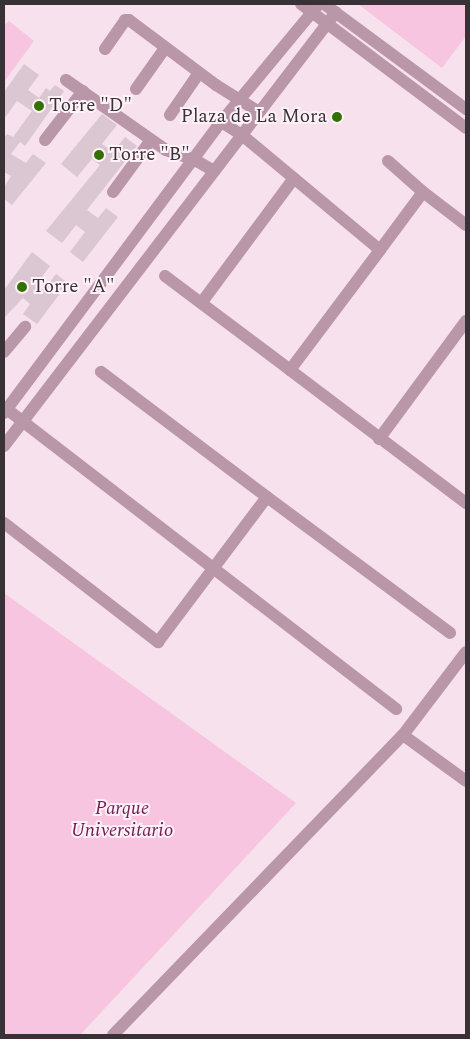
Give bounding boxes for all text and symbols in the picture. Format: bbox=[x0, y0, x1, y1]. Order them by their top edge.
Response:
place label: Torre "D" bbox=[49, 95, 132, 117]
marker: Torre "D" bbox=[33, 100, 45, 112]
place label: Plaza de La Mora bbox=[181, 106, 327, 128]
marker: Plaza de La Mora bbox=[331, 111, 343, 123]
place label: Torre "B" bbox=[109, 144, 190, 166]
marker: Torre "B" bbox=[93, 149, 105, 161]
place label: Torre "A" bbox=[32, 276, 114, 298]
marker: Torre "A" bbox=[16, 281, 28, 293]
park label: Parque Universitario bbox=[71, 798, 173, 842]

